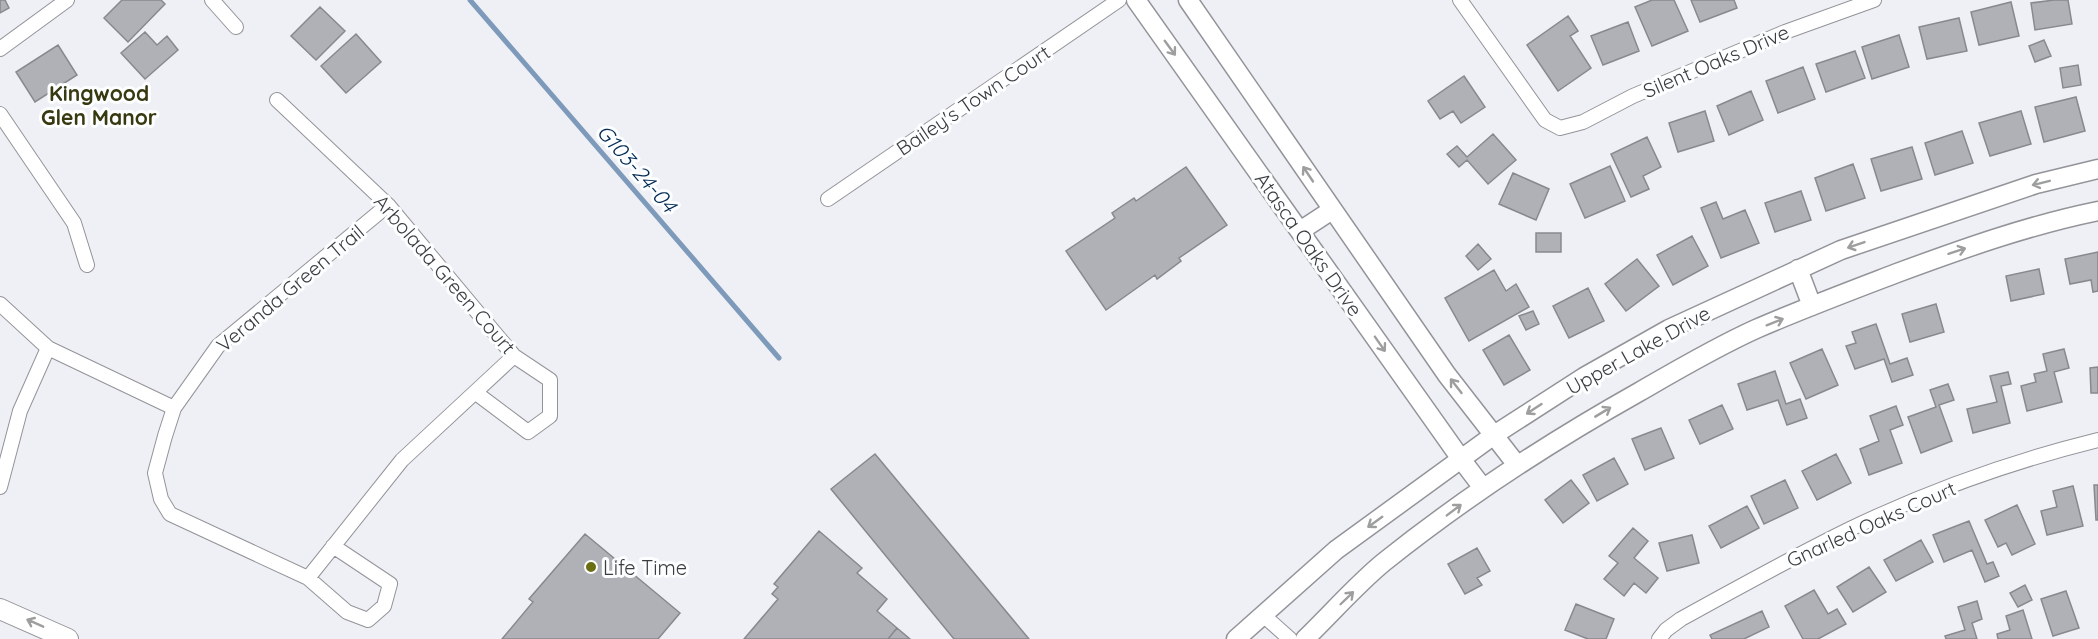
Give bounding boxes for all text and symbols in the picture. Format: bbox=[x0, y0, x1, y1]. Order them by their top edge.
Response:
street label: Silent Oaks Drive bbox=[1639, 19, 1793, 103]
street label: Bailey's Town Court bbox=[891, 39, 1055, 161]
one-way arrow bbox=[1163, 39, 1176, 55]
district label: Kingwood Glen Manor bbox=[41, 80, 157, 130]
water label: G103-24-04 bbox=[592, 119, 683, 218]
one-way arrow bbox=[1302, 166, 1314, 183]
street label: Atasca Oaks Drive bbox=[1250, 167, 1368, 321]
one-way arrow bbox=[2032, 177, 2051, 189]
street label: Arbolada Green Court bbox=[369, 189, 521, 359]
street label: Veranda Green Trail bbox=[211, 219, 369, 357]
one-way arrow bbox=[1847, 240, 1866, 251]
one-way arrow bbox=[1947, 245, 1966, 256]
street label: Upper Lake Drive bbox=[1562, 300, 1714, 400]
one-way arrow bbox=[1766, 316, 1784, 327]
one-way arrow bbox=[1374, 335, 1386, 351]
one-way arrow bbox=[1449, 378, 1462, 394]
one-way arrow bbox=[1525, 403, 1542, 416]
one-way arrow bbox=[1594, 406, 1611, 418]
street label: Gnarled Oaks Court bbox=[1783, 475, 1960, 573]
one-way arrow bbox=[1445, 504, 1461, 517]
one-way arrow bbox=[1367, 516, 1383, 528]
place label: Life Time bbox=[603, 555, 687, 580]
marker: Life Time bbox=[584, 560, 598, 574]
one-way arrow bbox=[1339, 591, 1354, 606]
one-way arrow bbox=[26, 617, 44, 629]

